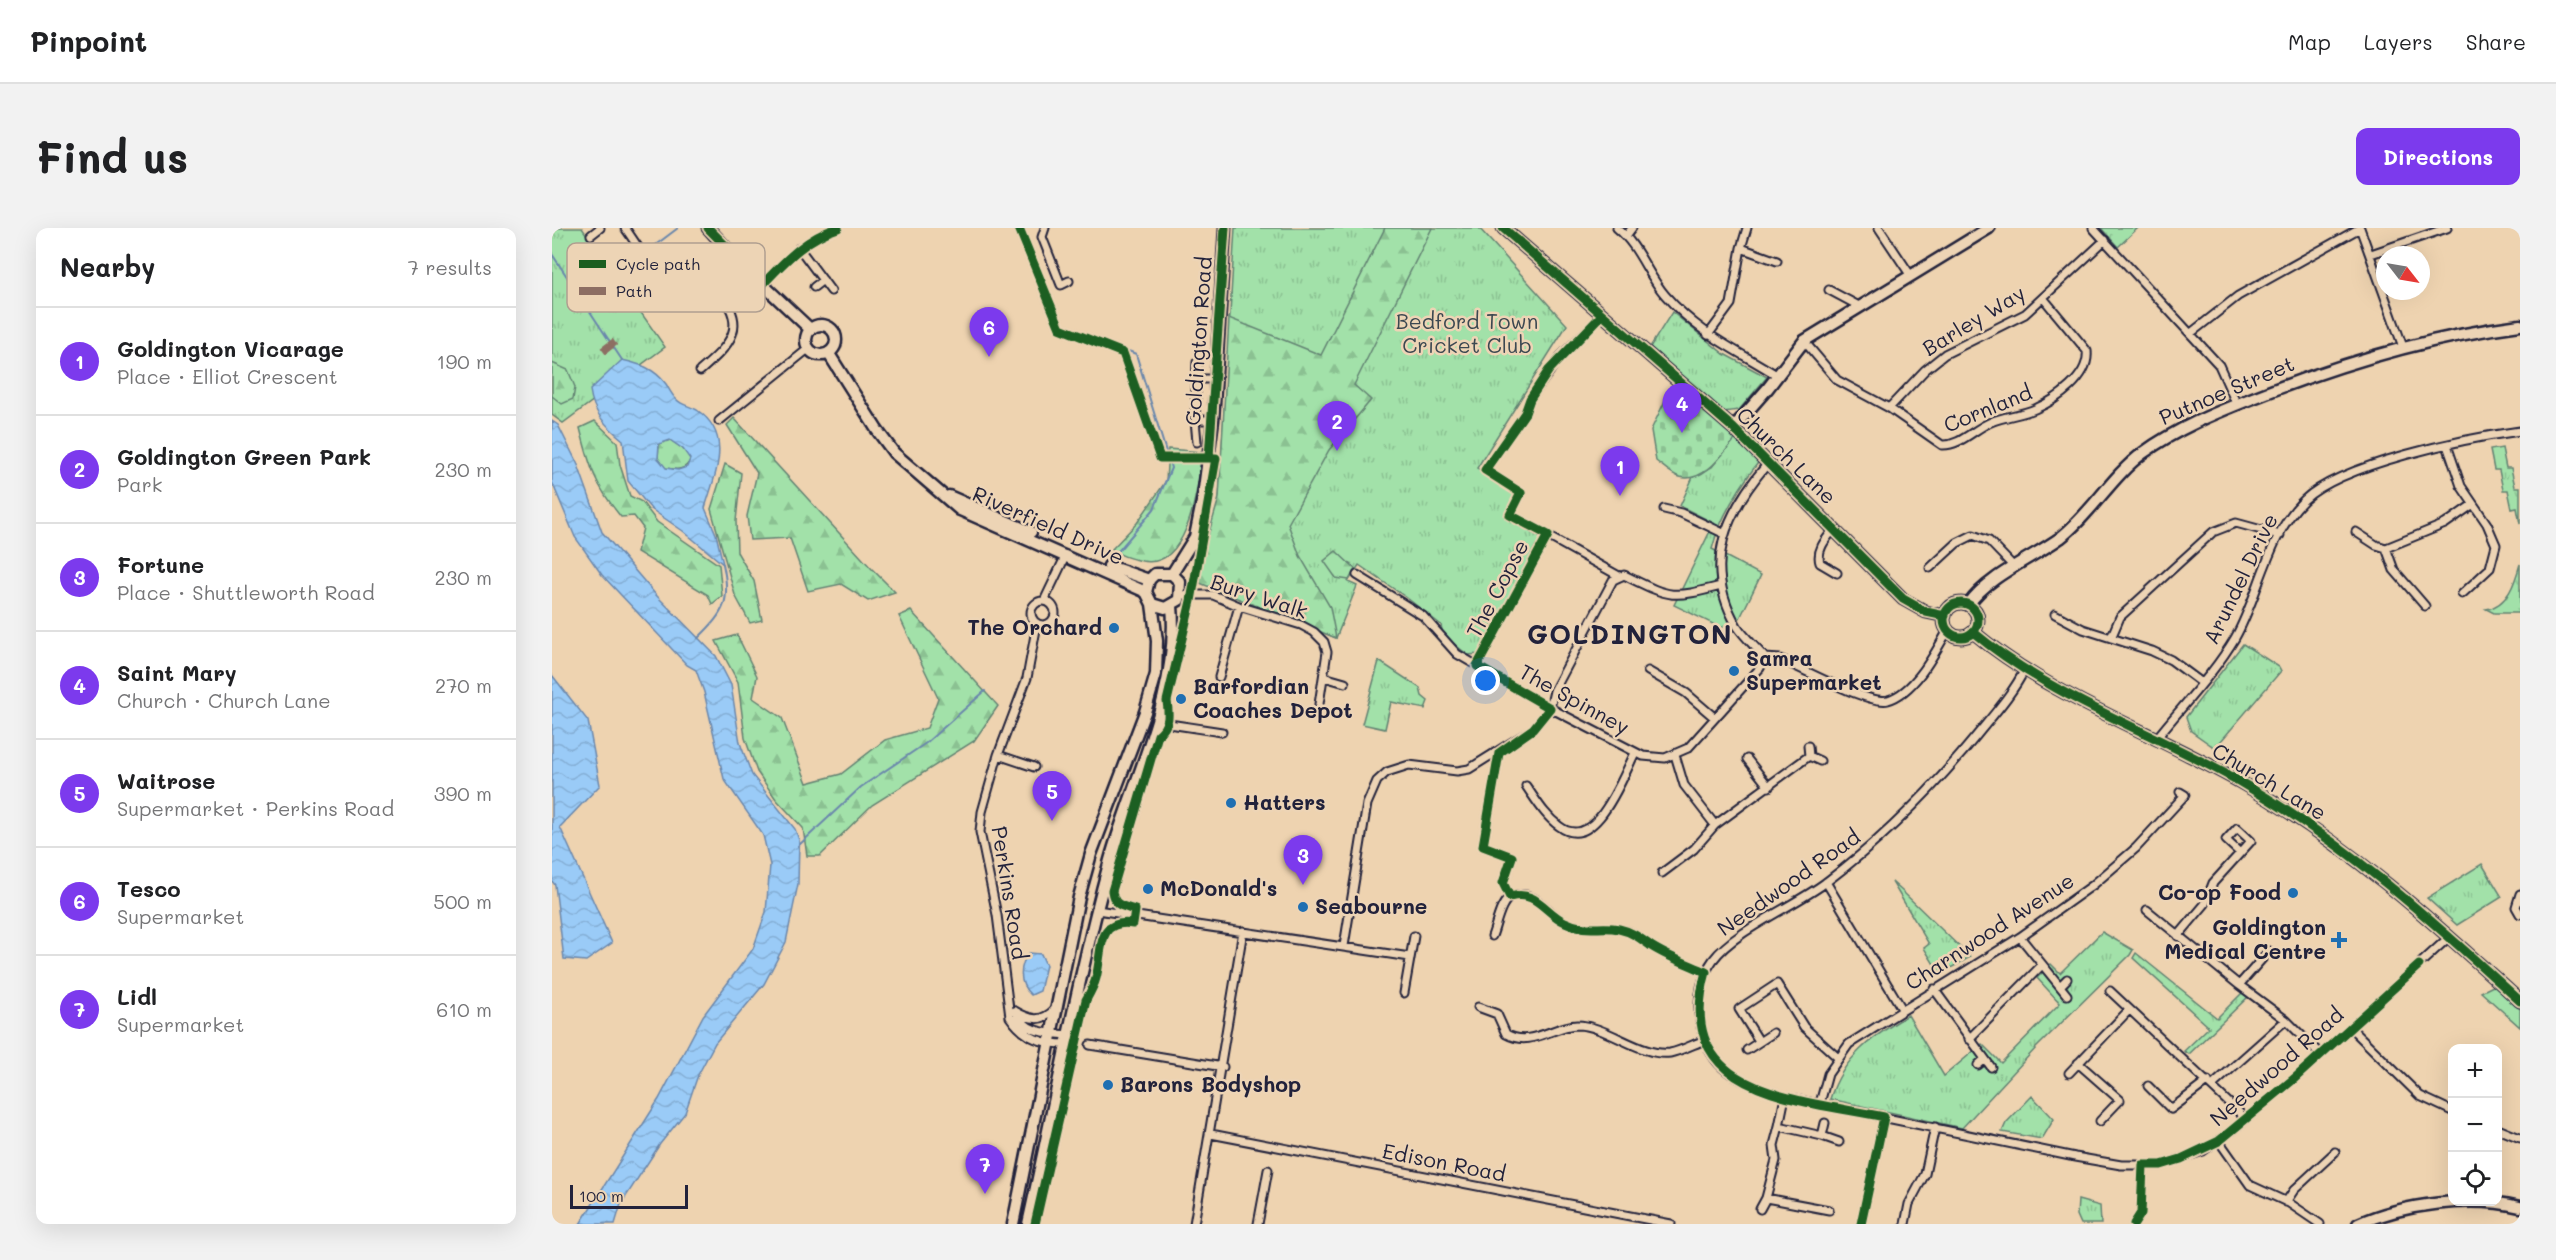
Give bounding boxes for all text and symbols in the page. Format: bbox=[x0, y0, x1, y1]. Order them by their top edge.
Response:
text: Pinpoint bbox=[30, 23, 147, 59]
text: Map bbox=[2288, 28, 2331, 55]
text: Layers bbox=[2364, 28, 2433, 55]
text: Share bbox=[2466, 28, 2526, 55]
button: Directions bbox=[2356, 128, 2520, 185]
text: Find us bbox=[36, 129, 188, 184]
legend bbox=[567, 243, 765, 312]
north arrow bbox=[2376, 246, 2430, 300]
text: Nearby bbox=[60, 250, 155, 284]
text: Cycle path bbox=[616, 253, 700, 274]
text: 7 results bbox=[408, 254, 492, 280]
street label: Goldington Road bbox=[1178, 256, 1217, 426]
street label: Barley Way bbox=[1917, 278, 2030, 361]
text: Path bbox=[616, 280, 652, 301]
park label: Bedford Town Cricket Club bbox=[1396, 307, 1538, 358]
pin: 6 bbox=[970, 308, 1008, 357]
text: Goldington Vicarage bbox=[117, 334, 344, 363]
text: 1 bbox=[75, 348, 84, 374]
text: 190 m bbox=[437, 348, 492, 374]
street label: Putnoe Street bbox=[2155, 349, 2298, 430]
text: Place · Elliot Crescent bbox=[117, 363, 337, 389]
street label: Cornland bbox=[1939, 378, 2036, 438]
pin: 4 bbox=[1662, 384, 1702, 433]
street label: Church Lane bbox=[1731, 401, 1843, 509]
pin: 2 bbox=[1318, 402, 1356, 451]
text: Goldington Green Park bbox=[117, 442, 371, 471]
pin: 1 bbox=[1600, 446, 1640, 496]
text: 2 bbox=[74, 456, 85, 482]
text: 230 m bbox=[434, 456, 492, 482]
text: Park bbox=[117, 471, 162, 497]
street label: Riverfield Drive bbox=[969, 479, 1129, 570]
street label: Arundel Drive bbox=[2196, 509, 2283, 648]
street label: The Copse bbox=[1460, 535, 1534, 642]
text: Fortune bbox=[117, 550, 204, 579]
text: 3 bbox=[74, 564, 86, 590]
text: 230 m bbox=[434, 564, 492, 590]
street label: Bury Walk bbox=[1207, 567, 1312, 624]
text: Place · Shuttleworth Road bbox=[117, 579, 375, 605]
place label: The Orchard bbox=[967, 613, 1102, 640]
district label: GOLDINGTON bbox=[1527, 616, 1733, 651]
marker: The Orchard bbox=[1107, 621, 1121, 635]
place label: Samra Supermarket bbox=[1746, 644, 1882, 695]
street label: The Spinney bbox=[1515, 657, 1634, 740]
text: Saint Mary bbox=[117, 658, 237, 687]
marker: Samra Supermarket bbox=[1727, 664, 1741, 678]
your location bbox=[1471, 666, 1500, 695]
text: 4 bbox=[73, 672, 86, 698]
text: 270 m bbox=[435, 672, 492, 698]
place label: Barfordian Coaches Depot bbox=[1193, 672, 1353, 723]
text: Church · Church Lane bbox=[117, 687, 331, 713]
marker: Barfordian Coaches Depot bbox=[1174, 692, 1188, 706]
street label: Church Lane bbox=[2208, 736, 2332, 825]
text: Waitrose bbox=[117, 766, 215, 795]
pin: 5 bbox=[1032, 772, 1072, 821]
text: 5 bbox=[74, 780, 85, 806]
text: 390 m bbox=[434, 780, 492, 806]
place label: Hatters bbox=[1243, 788, 1326, 815]
text: Supermarket · Perkins Road bbox=[117, 795, 394, 821]
marker: Hatters bbox=[1224, 796, 1238, 810]
street label: Needwood Road bbox=[1711, 822, 1865, 941]
street label: Perkins Road bbox=[987, 824, 1034, 961]
pin: 3 bbox=[1284, 836, 1323, 885]
street label: Charnwood Avenue bbox=[1900, 866, 2079, 995]
text: Tesco bbox=[117, 874, 181, 903]
place label: McDonald's bbox=[1160, 874, 1277, 901]
place label: Co-op Food bbox=[2158, 878, 2281, 905]
marker: McDonald's bbox=[1141, 882, 1155, 896]
marker: Co-op Food bbox=[2286, 886, 2300, 900]
text: 6 bbox=[73, 888, 86, 914]
text: 500 m bbox=[433, 888, 492, 914]
place label: Seabourne bbox=[1315, 892, 1427, 919]
marker: Seabourne bbox=[1296, 900, 1310, 914]
text: Supermarket bbox=[117, 903, 244, 929]
place label: Goldington Medical Centre bbox=[2164, 913, 2326, 964]
marker: Goldington Medical Centre bbox=[2330, 931, 2348, 949]
text: Lidl bbox=[117, 982, 157, 1011]
text: 7 bbox=[74, 996, 85, 1022]
text: 610 m bbox=[436, 996, 492, 1022]
street label: Needwood Road bbox=[2204, 1000, 2348, 1131]
text: Supermarket bbox=[117, 1011, 244, 1037]
map controls bbox=[2448, 1044, 2502, 1206]
button: + bbox=[2448, 1044, 2502, 1098]
place label: Barons Bodyshop bbox=[1120, 1070, 1301, 1098]
marker: Barons Bodyshop bbox=[1101, 1078, 1115, 1092]
button: − bbox=[2448, 1098, 2502, 1152]
street label: Edison Road bbox=[1380, 1136, 1508, 1187]
pin: 7 bbox=[966, 1144, 1004, 1194]
button: locate bbox=[2448, 1152, 2502, 1206]
scale bar bbox=[570, 1182, 688, 1210]
text: 100 m bbox=[579, 1185, 624, 1206]

